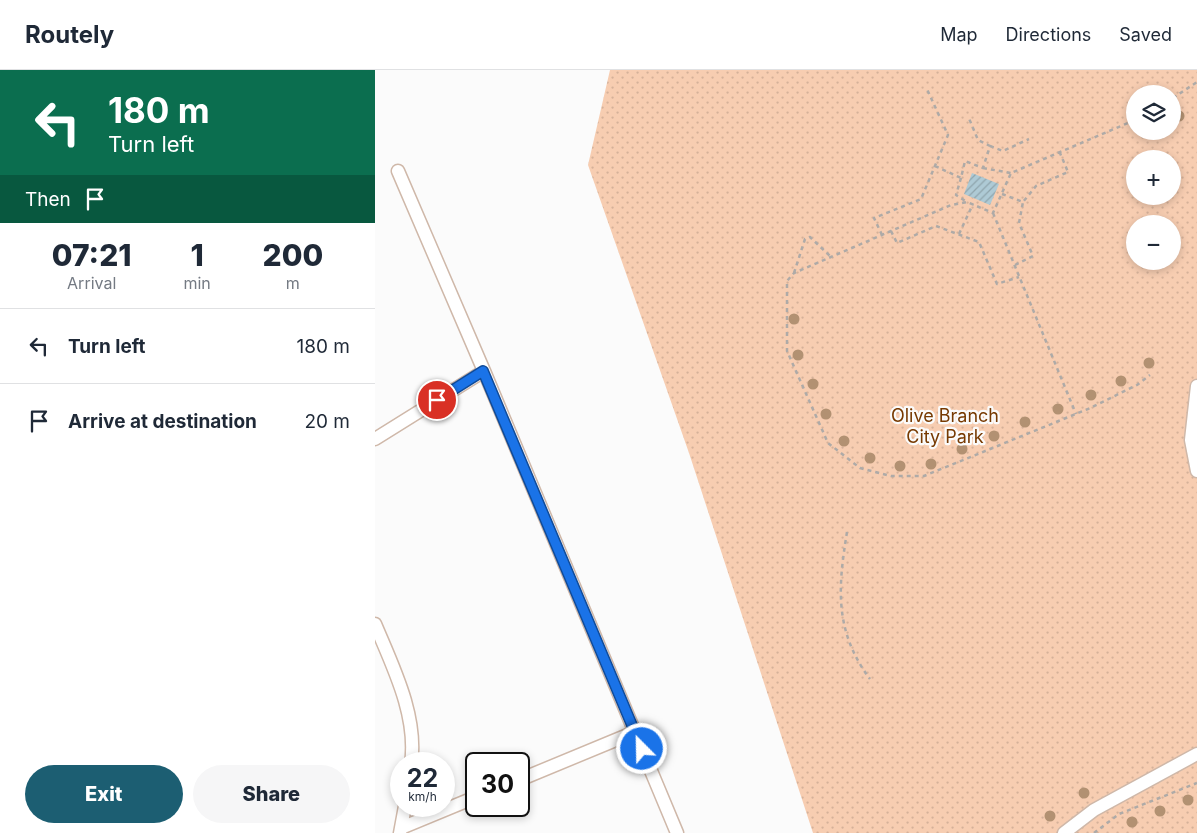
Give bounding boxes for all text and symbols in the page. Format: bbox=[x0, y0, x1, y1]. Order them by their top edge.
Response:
text: Routely bbox=[25, 20, 114, 49]
text: Map bbox=[940, 24, 978, 45]
text: Directions bbox=[1006, 24, 1091, 45]
text: Saved bbox=[1119, 24, 1172, 45]
map controls bbox=[1126, 85, 1181, 270]
button: layers bbox=[1126, 85, 1181, 140]
text: 180 m bbox=[108, 89, 210, 131]
icon: left bbox=[25, 90, 90, 155]
text: Turn left bbox=[108, 131, 194, 157]
button: + bbox=[1126, 150, 1181, 205]
icon: arrive bbox=[81, 185, 109, 213]
text: Then bbox=[25, 188, 71, 211]
button: − bbox=[1126, 215, 1181, 270]
text: 07:21 bbox=[52, 237, 132, 273]
text: 1 bbox=[190, 237, 204, 273]
text: 200 bbox=[263, 237, 323, 273]
text: Arrival bbox=[67, 273, 116, 293]
text: min bbox=[183, 273, 211, 293]
text: m bbox=[286, 273, 300, 293]
icon: left bbox=[25, 332, 53, 360]
text: Turn left bbox=[68, 335, 146, 358]
text: 180 m bbox=[297, 335, 350, 358]
pin bbox=[416, 379, 458, 421]
icon: arrive bbox=[423, 386, 451, 414]
park label: Olive Branch City Park bbox=[891, 405, 999, 447]
icon: arrive bbox=[25, 407, 53, 435]
text: Arrive at destination bbox=[68, 410, 257, 433]
text: 20 m bbox=[304, 410, 350, 433]
position arrow bbox=[615, 722, 667, 774]
speed limit sign: 30 bbox=[465, 752, 530, 817]
text: 22 bbox=[407, 763, 438, 793]
button: Exit bbox=[25, 765, 183, 823]
button: Share bbox=[193, 765, 350, 823]
text: km/h bbox=[408, 789, 437, 804]

